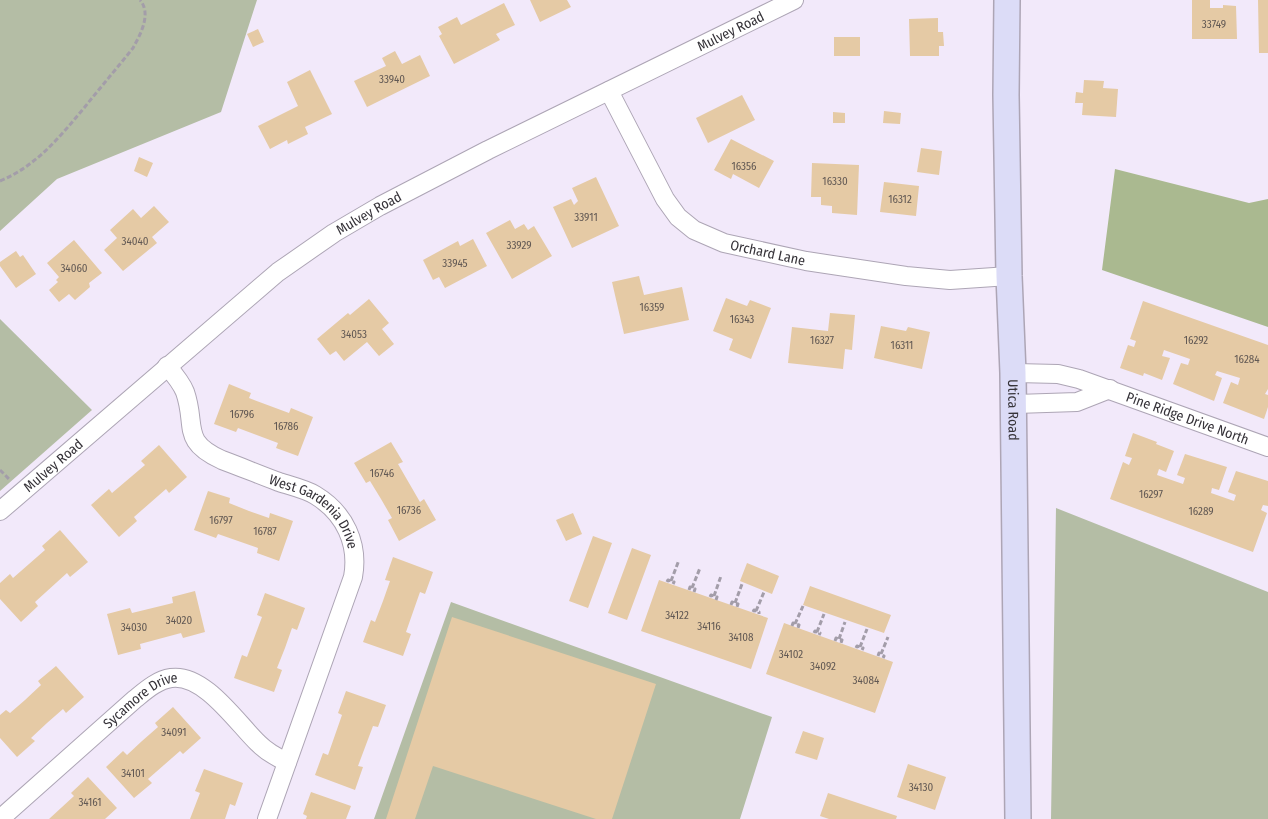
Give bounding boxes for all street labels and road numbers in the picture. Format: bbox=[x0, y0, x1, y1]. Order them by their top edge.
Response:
street label: Mulvey Road bbox=[694, 8, 767, 55]
street label: Mulvey Road bbox=[333, 188, 405, 239]
street label: Orchard Lane bbox=[729, 237, 807, 270]
street label: Utica Road bbox=[1004, 379, 1022, 441]
street label: Pine Ridge Drive North bbox=[1124, 389, 1251, 448]
street label: Mulvey Road bbox=[20, 436, 86, 496]
street label: West Gardenia Drive bbox=[267, 471, 361, 550]
street label: Sycamore Drive bbox=[100, 670, 178, 732]

